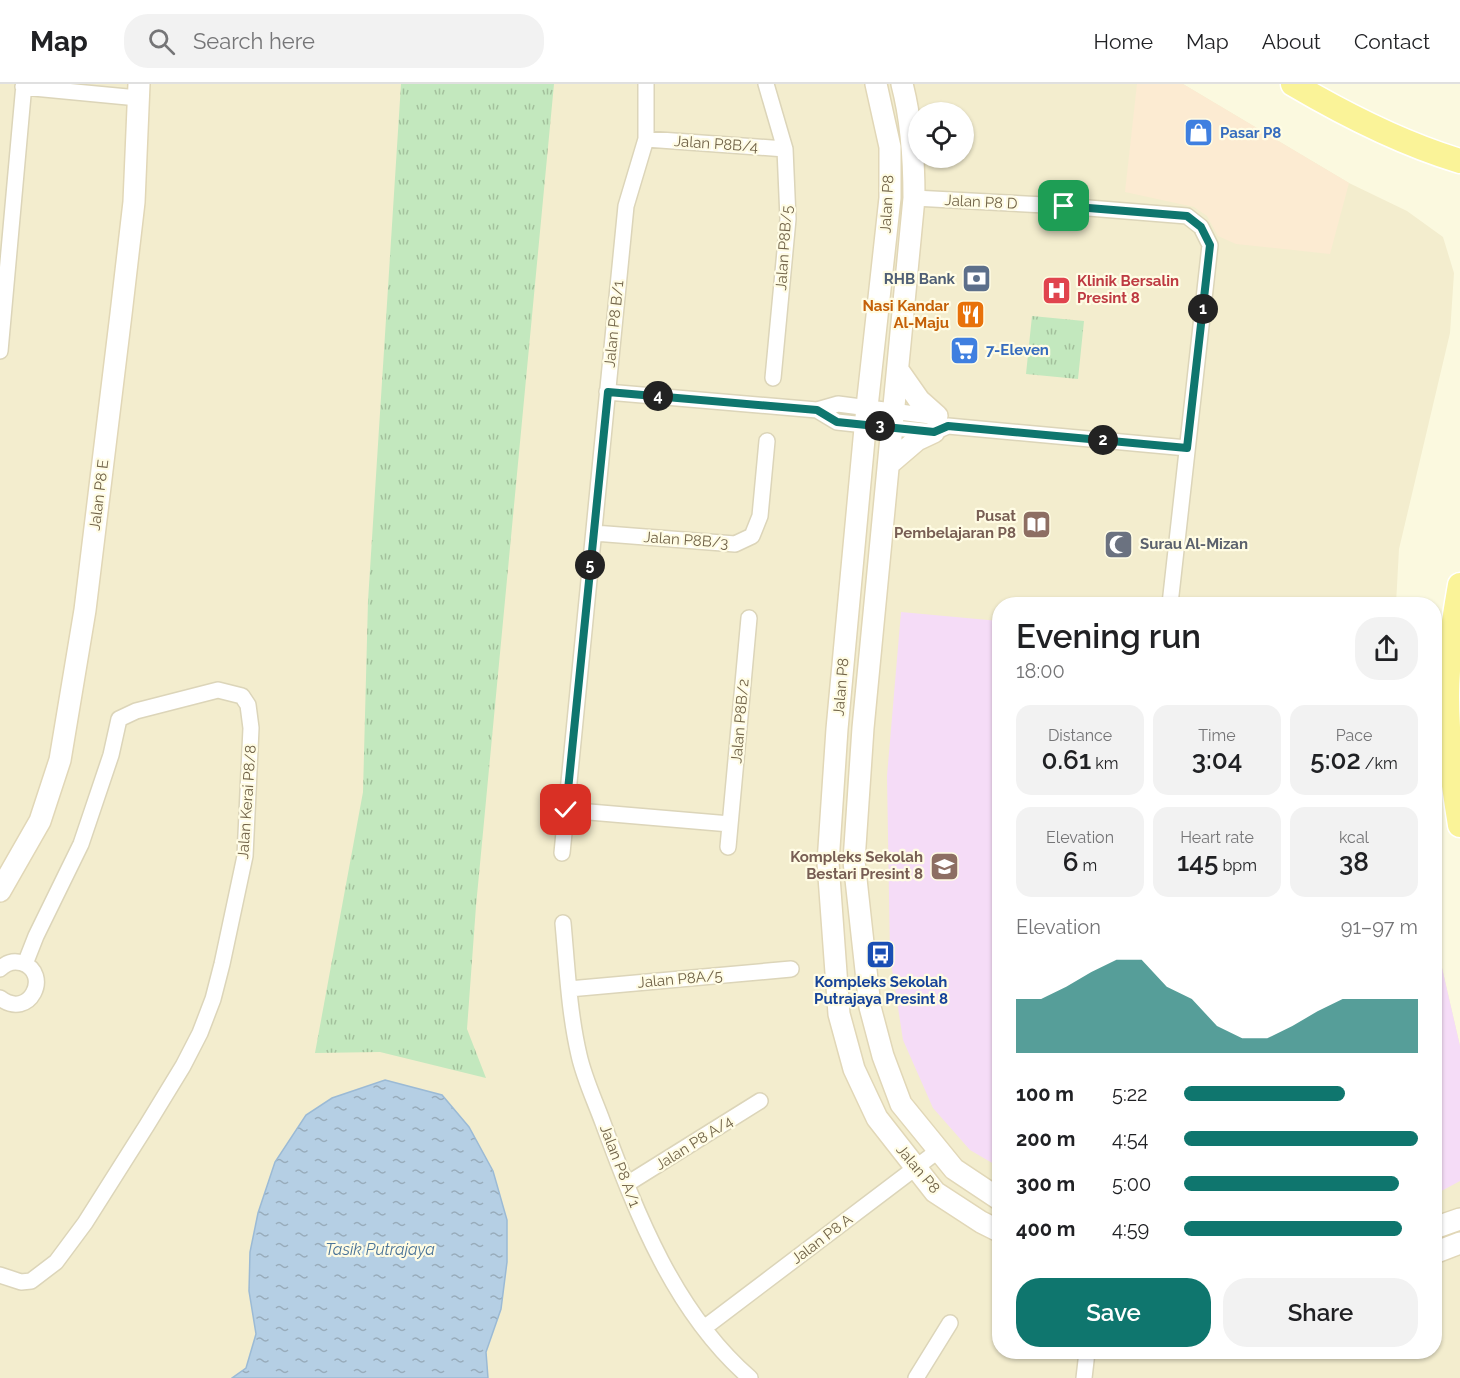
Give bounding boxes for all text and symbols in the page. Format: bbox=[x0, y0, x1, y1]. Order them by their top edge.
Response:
search box bbox=[124, 14, 544, 68]
text: Map bbox=[30, 25, 88, 58]
icon: search bbox=[145, 25, 178, 58]
text: Search here bbox=[193, 28, 315, 54]
text: Home bbox=[1094, 29, 1153, 54]
text: Map bbox=[1186, 29, 1229, 54]
text: About bbox=[1262, 29, 1321, 54]
text: Contact bbox=[1354, 29, 1430, 54]
map controls bbox=[908, 102, 974, 168]
button: locate bbox=[908, 102, 974, 168]
shop icon: Pasar P8 bbox=[1183, 117, 1215, 149]
place label: Pasar P8 bbox=[1220, 124, 1281, 142]
street label: Jalan P8B/4 bbox=[673, 132, 759, 156]
street label: Jalan P8 bbox=[876, 174, 898, 234]
pin bbox=[1038, 180, 1089, 231]
icon: arrive bbox=[1047, 189, 1080, 222]
street label: Jalan P8 D bbox=[944, 191, 1018, 213]
street label: Jalan P8B/5 bbox=[772, 205, 796, 291]
bank icon: RHB Bank bbox=[960, 263, 992, 295]
place label: RHB Bank bbox=[884, 270, 956, 288]
place label: Klinik Bersalin Presint 8 bbox=[1077, 272, 1179, 307]
hospital icon: Klinik Bersalin Presint 8 bbox=[1040, 274, 1072, 306]
street label: Jalan P8 B/1 bbox=[600, 279, 628, 368]
pin: 1 bbox=[1188, 294, 1218, 324]
place label: Nasi Kandar Al-Maju bbox=[862, 297, 949, 332]
restaurant icon: Nasi Kandar Al-Maju bbox=[954, 299, 986, 331]
text: 1 bbox=[1199, 299, 1207, 318]
supermarket icon: 7-Eleven bbox=[949, 334, 981, 366]
place label: 7-Eleven bbox=[986, 341, 1049, 359]
pin: 4 bbox=[643, 381, 673, 411]
text: 4 bbox=[653, 386, 663, 405]
pin: 3 bbox=[865, 411, 895, 441]
text: 3 bbox=[876, 416, 884, 435]
pin: 2 bbox=[1088, 425, 1118, 455]
text: 2 bbox=[1098, 430, 1108, 449]
street label: Jalan P8 E bbox=[86, 459, 112, 531]
place label: Pusat Pembelajaran P8 bbox=[894, 507, 1016, 542]
library icon: Pusat Pembelajaran P8 bbox=[1021, 509, 1053, 541]
street label: Jalan P8B/3 bbox=[643, 528, 729, 552]
mosque icon: Surau Al-Mizan bbox=[1103, 528, 1135, 560]
place label: Surau Al-Mizan bbox=[1140, 535, 1248, 553]
pin: 5 bbox=[575, 550, 605, 580]
text: 5 bbox=[586, 555, 594, 574]
text: Evening run bbox=[1016, 617, 1201, 656]
button: share bbox=[1355, 617, 1418, 680]
street label: Jalan P8 bbox=[829, 657, 853, 717]
text: 18:00 bbox=[1016, 659, 1065, 683]
street label: Jalan P8B/2 bbox=[727, 678, 753, 764]
text: Distance bbox=[1048, 726, 1112, 745]
text: Time bbox=[1198, 726, 1236, 745]
text: Pace bbox=[1336, 726, 1372, 745]
street label: Jalan Kerai P8/8 bbox=[234, 744, 260, 860]
text: 0.61 bbox=[1042, 745, 1091, 775]
text: 3:04 bbox=[1192, 745, 1242, 775]
text: 5:02 bbox=[1310, 745, 1361, 775]
text: km bbox=[1091, 754, 1118, 773]
text: /km bbox=[1361, 754, 1398, 773]
pin bbox=[540, 784, 591, 835]
icon: check bbox=[549, 793, 582, 826]
text: Elevation bbox=[1046, 828, 1114, 847]
text: Heart rate bbox=[1180, 828, 1254, 847]
text: kcal bbox=[1339, 828, 1369, 847]
text: 6 bbox=[1063, 847, 1079, 877]
text: 145 bbox=[1177, 847, 1218, 877]
text: 38 bbox=[1339, 847, 1369, 877]
place label: Kompleks Sekolah Bestari Presint 8 bbox=[790, 848, 923, 883]
school or university icon: Kompleks Sekolah Bestari Presint 8 bbox=[928, 850, 960, 882]
text: m bbox=[1079, 856, 1097, 875]
text: bpm bbox=[1218, 856, 1257, 875]
text: Elevation bbox=[1016, 915, 1101, 939]
text: 91–97 m bbox=[1341, 915, 1418, 939]
bus stop icon: Kompleks Sekolah Putrajaya Presint 8 bbox=[865, 939, 897, 971]
street label: Jalan P8A/5 bbox=[637, 966, 723, 992]
place label: Kompleks Sekolah Putrajaya Presint 8 bbox=[814, 973, 948, 1008]
text: 100 m bbox=[1016, 1082, 1074, 1106]
text: 5:22 bbox=[1112, 1082, 1148, 1106]
street label: Jalan P8 A/4 bbox=[652, 1112, 736, 1174]
street label: Jalan P8 A/1 bbox=[596, 1122, 644, 1210]
text: 200 m bbox=[1016, 1127, 1075, 1151]
text: 4:54 bbox=[1112, 1127, 1149, 1151]
street label: Jalan P8 bbox=[892, 1141, 944, 1197]
text: 300 m bbox=[1016, 1172, 1075, 1196]
text: 5:00 bbox=[1112, 1172, 1151, 1196]
street label: Jalan P8 A bbox=[788, 1210, 856, 1268]
text: 400 m bbox=[1016, 1217, 1075, 1241]
text: 4:59 bbox=[1112, 1217, 1149, 1241]
water label: Tasik Putrajaya bbox=[325, 1240, 435, 1259]
button: Save bbox=[1016, 1278, 1211, 1347]
button: Share bbox=[1223, 1278, 1418, 1347]

